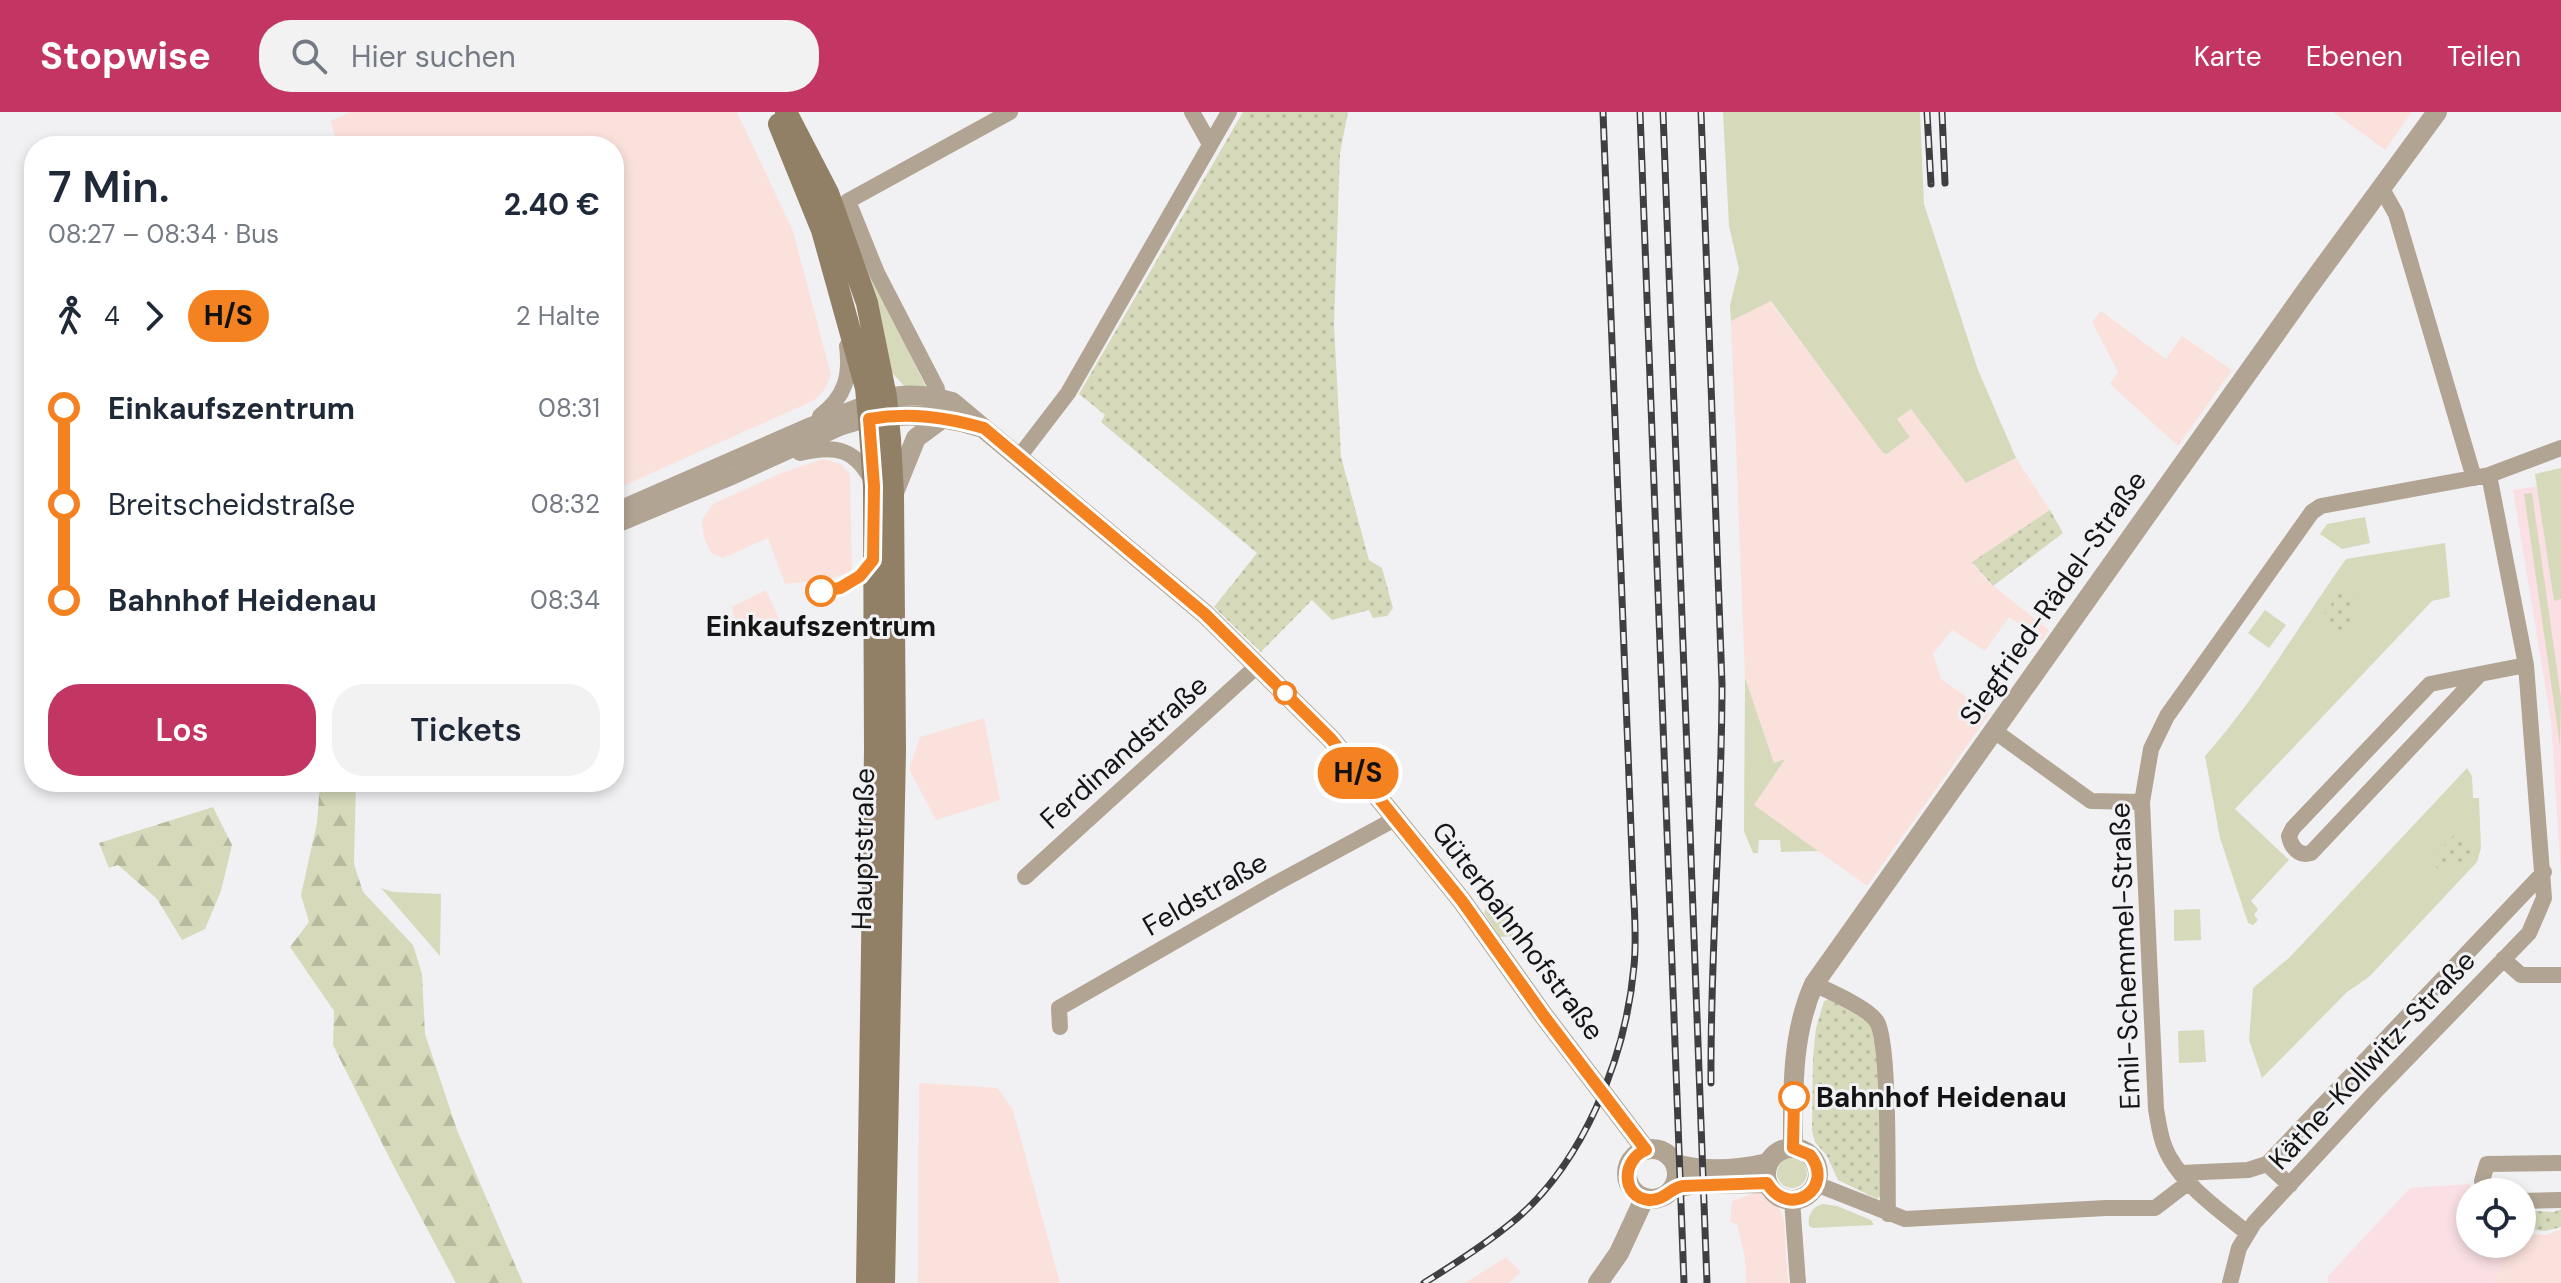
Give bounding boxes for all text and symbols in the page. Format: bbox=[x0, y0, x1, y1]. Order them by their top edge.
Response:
search box bbox=[259, 20, 819, 92]
text: Stopwise bbox=[40, 31, 211, 81]
icon: search bbox=[287, 34, 331, 78]
text: Hier suchen bbox=[351, 37, 516, 76]
text: Karte bbox=[2194, 38, 2262, 75]
text: Ebenen bbox=[2306, 38, 2403, 75]
text: Teilen bbox=[2447, 38, 2521, 75]
text: 7 Min. bbox=[48, 158, 169, 216]
text: 2.40 € bbox=[504, 185, 600, 224]
text: 08:27 – 08:34 · Bus bbox=[48, 217, 279, 251]
icon: walk bbox=[48, 294, 92, 338]
icon: forward bbox=[132, 294, 176, 338]
text: H/S bbox=[204, 297, 253, 334]
text: 4 bbox=[104, 299, 120, 333]
text: 2 Halte bbox=[516, 299, 600, 333]
text: Einkaufszentrum bbox=[108, 389, 355, 428]
text: 08:31 bbox=[538, 391, 600, 425]
street label: Siegfried-Rädel-Straße bbox=[1951, 463, 2155, 733]
text: Breitscheidstraße bbox=[108, 485, 355, 524]
text: 08:32 bbox=[531, 487, 600, 521]
marker: Einkaufszentrum bbox=[806, 576, 836, 606]
text: Bahnhof Heidenau bbox=[108, 581, 377, 620]
text: 08:34 bbox=[530, 583, 600, 617]
place label: Einkaufszentrum bbox=[706, 608, 936, 645]
street label: Ferdinandstraße bbox=[1032, 667, 1216, 837]
unlabelled marker bbox=[1274, 682, 1296, 704]
button: Los bbox=[48, 684, 316, 776]
button: Tickets bbox=[332, 684, 600, 776]
line badge: H/S bbox=[1312, 747, 1404, 799]
text: H/S bbox=[1334, 754, 1382, 791]
street label: Hauptstraße bbox=[843, 768, 883, 930]
street label: Emil-Schemmel-Straße bbox=[2101, 802, 2149, 1110]
street label: Güterbahnhofstraße bbox=[1424, 814, 1612, 1048]
street label: Feldstraße bbox=[1136, 843, 1274, 945]
street label: Käthe-Kollwitz-Straße bbox=[2261, 942, 2483, 1178]
place label: Bahnhof Heidenau bbox=[1816, 1079, 2067, 1116]
marker: Bahnhof Heidenau bbox=[1779, 1082, 1809, 1112]
map controls bbox=[2456, 1178, 2536, 1258]
button: locate bbox=[2456, 1178, 2536, 1258]

